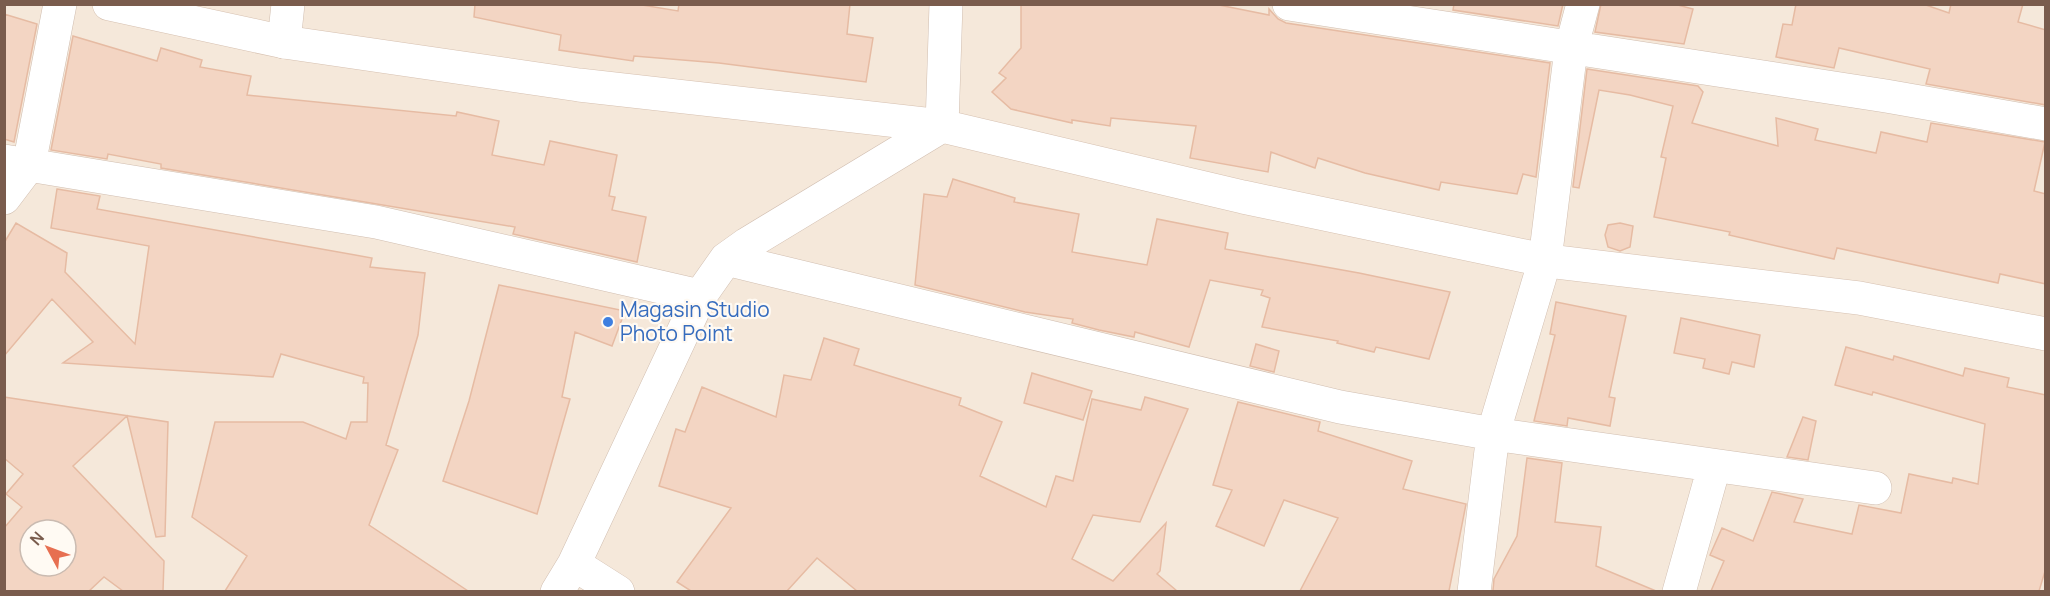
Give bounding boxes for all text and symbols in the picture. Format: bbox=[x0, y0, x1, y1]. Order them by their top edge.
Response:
place label: Magasin Studio Photo Point bbox=[620, 295, 770, 347]
marker: Magasin Studio Photo Point bbox=[601, 315, 615, 329]
north arrow bbox=[18, 518, 78, 578]
text: N bbox=[25, 527, 49, 550]

